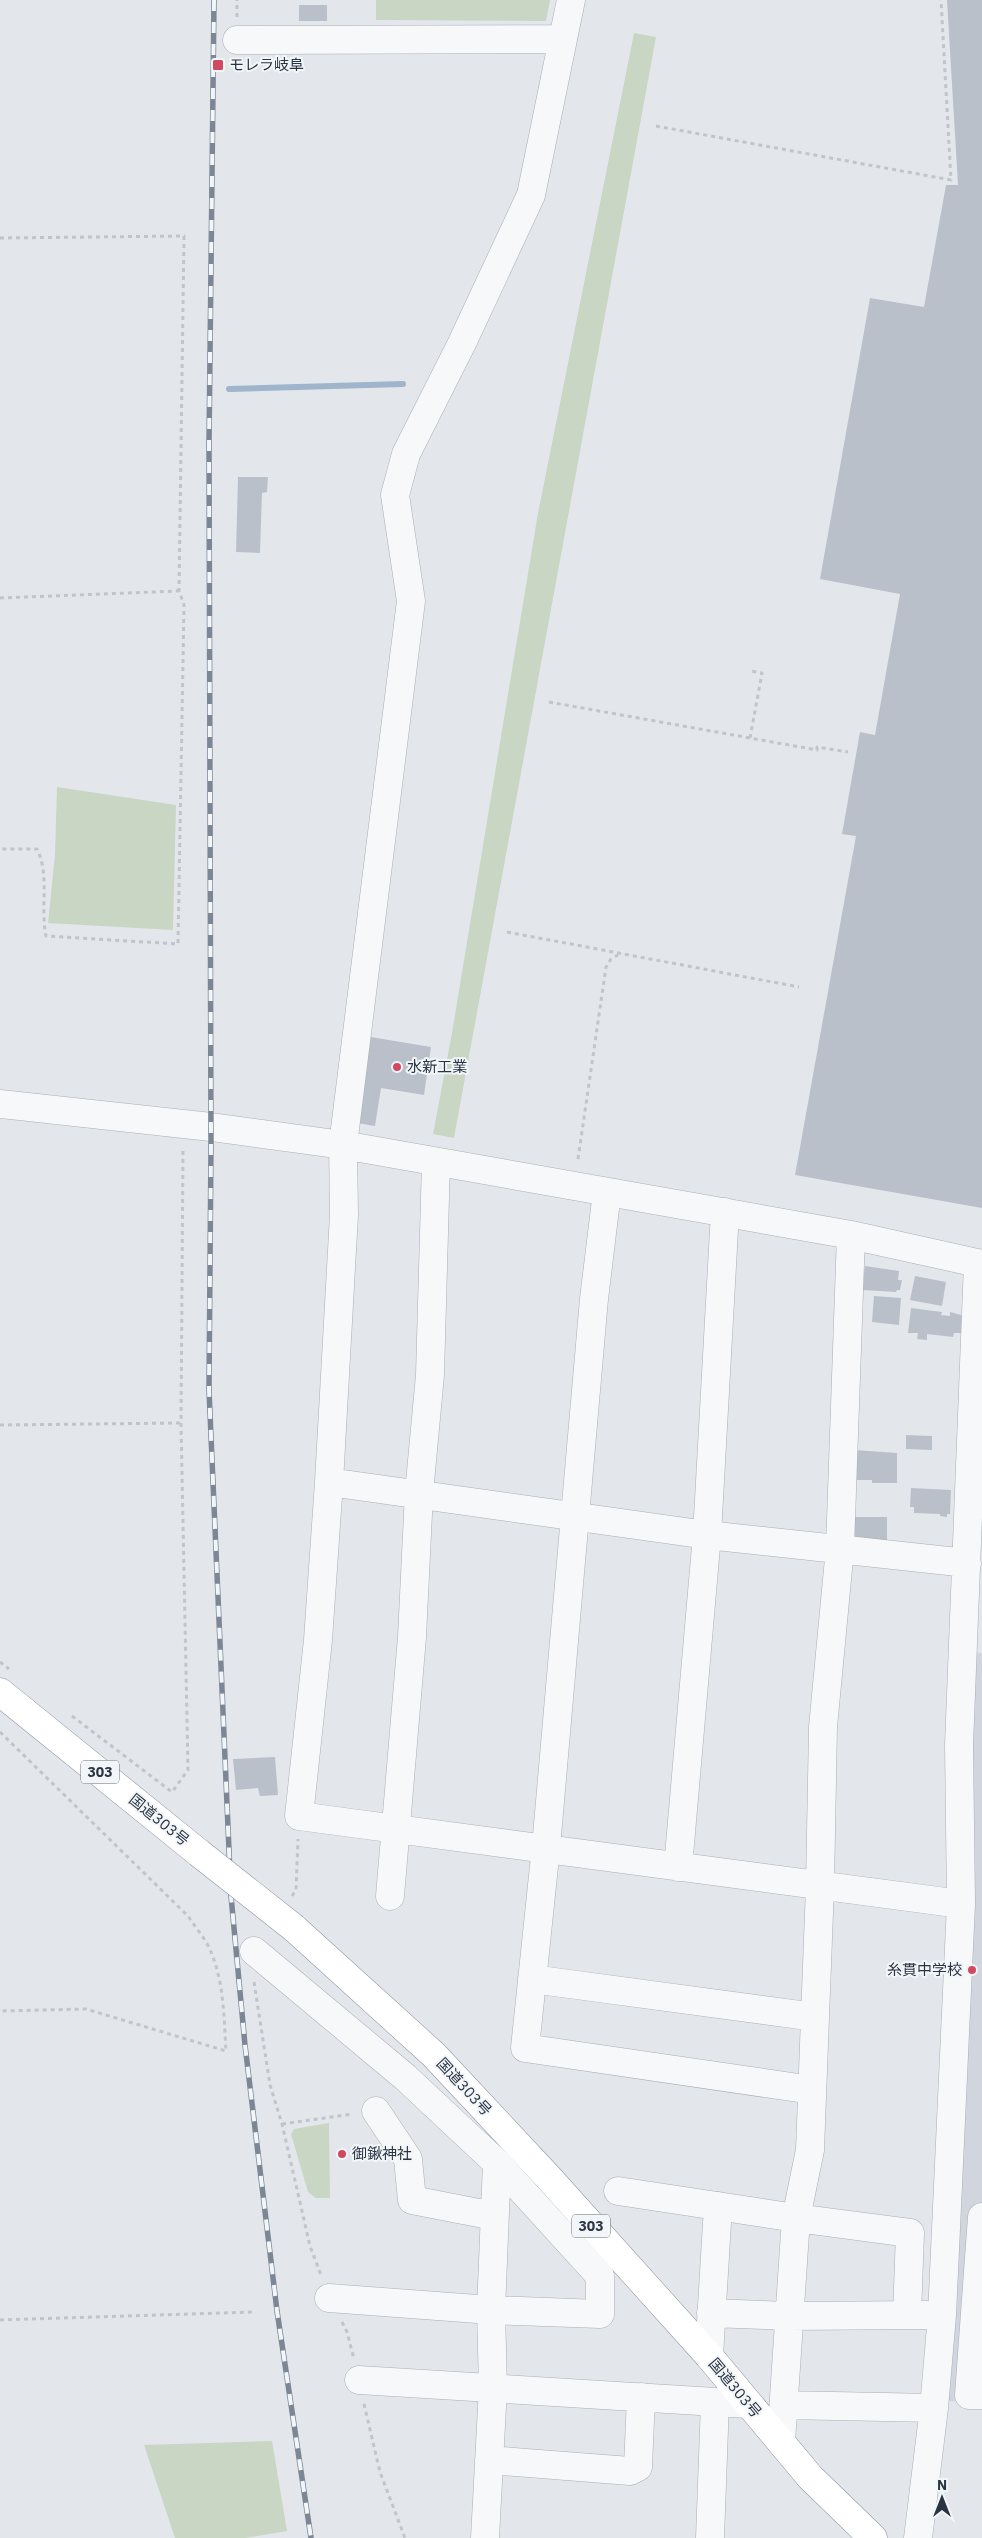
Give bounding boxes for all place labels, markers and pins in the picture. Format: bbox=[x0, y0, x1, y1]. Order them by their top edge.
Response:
place label: モレラ岐阜 bbox=[229, 55, 304, 74]
marker: モレラ岐阜 bbox=[211, 58, 225, 72]
place label: 水新工業 bbox=[407, 1057, 467, 1076]
marker: 水新工業 bbox=[391, 1061, 403, 1073]
place label: 糸貫中学校 bbox=[887, 1960, 962, 1979]
marker: 糸貫中学校 bbox=[966, 1964, 978, 1976]
place label: 御鍬神社 bbox=[352, 2144, 412, 2163]
marker: 御鍬神社 bbox=[336, 2148, 348, 2160]

